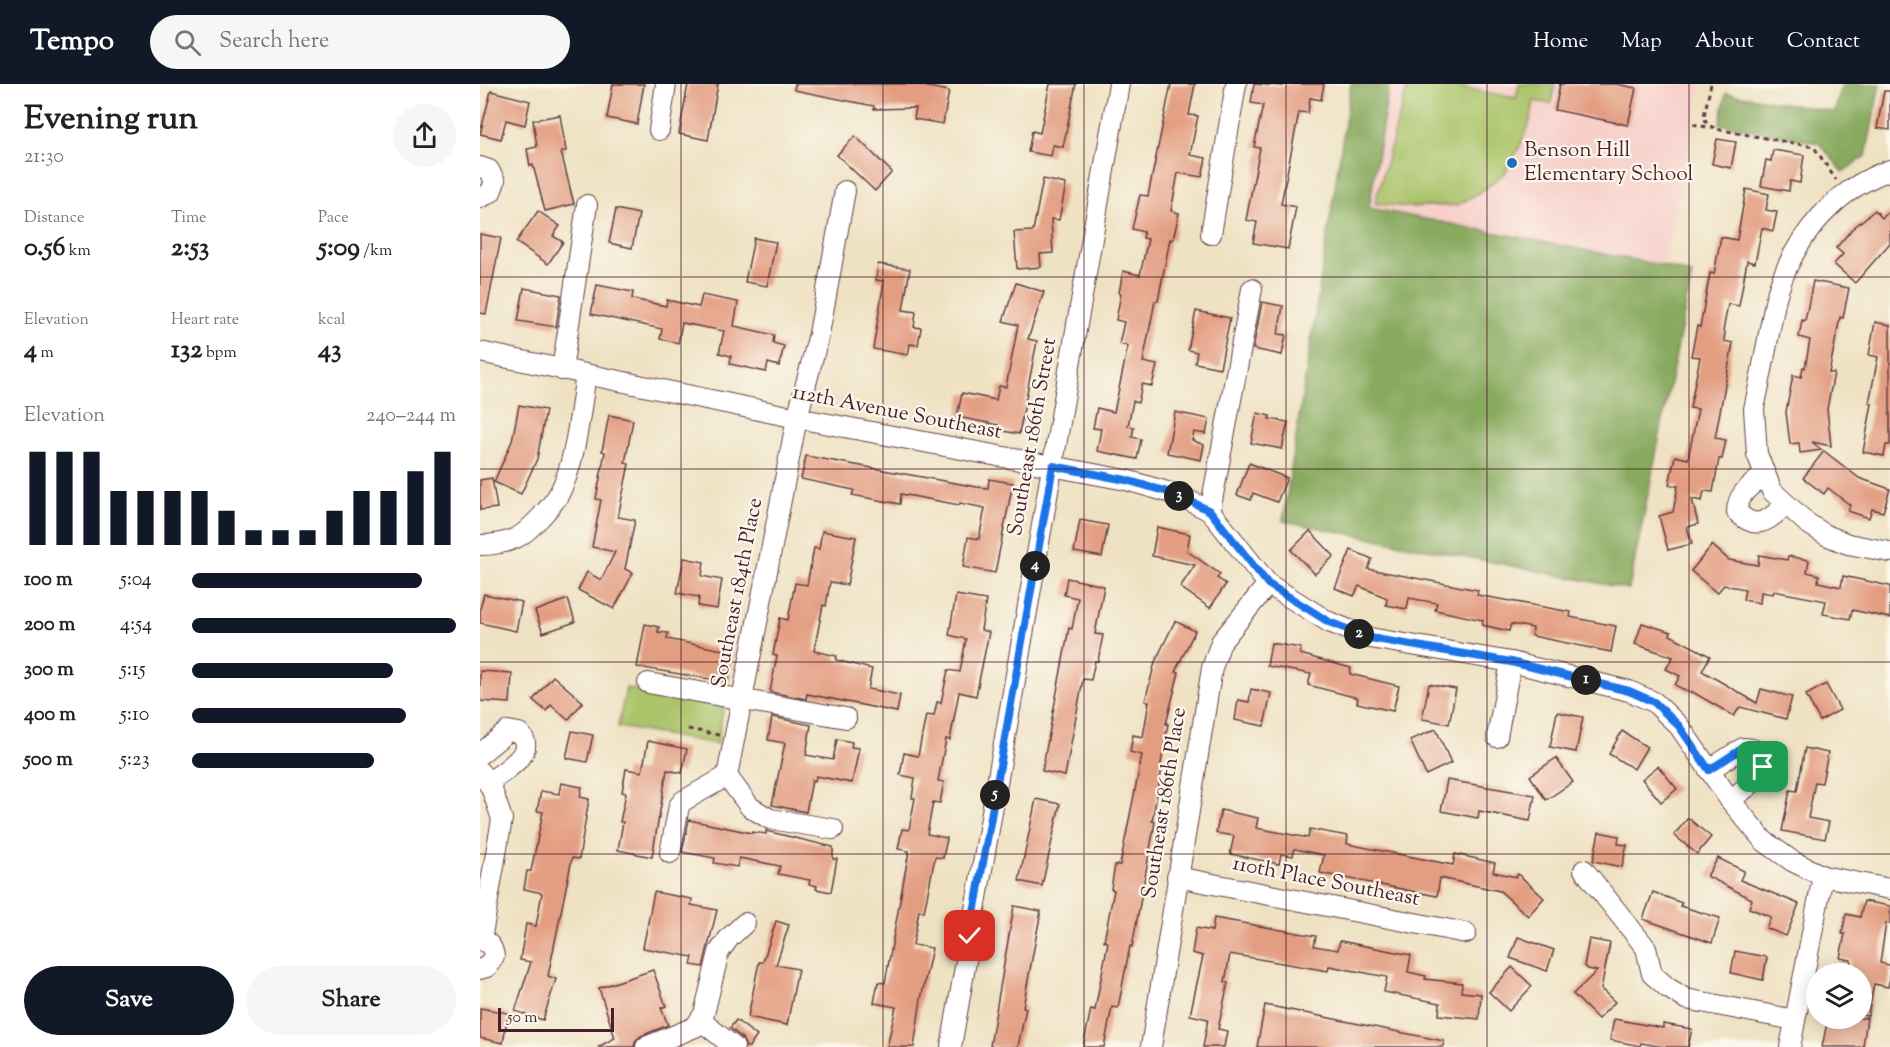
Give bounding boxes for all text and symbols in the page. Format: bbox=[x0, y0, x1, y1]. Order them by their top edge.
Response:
search box bbox=[150, 15, 570, 69]
text: Tempo bbox=[30, 22, 114, 62]
icon: search bbox=[171, 26, 204, 59]
text: Search here bbox=[219, 26, 329, 58]
text: Home bbox=[1533, 27, 1588, 57]
text: Map bbox=[1621, 27, 1662, 57]
text: About bbox=[1695, 27, 1754, 57]
text: Contact bbox=[1787, 27, 1860, 57]
text: Evening run bbox=[24, 96, 198, 144]
button: share bbox=[393, 104, 456, 167]
place label: Benson Hill Elementary School bbox=[1524, 136, 1694, 190]
text: 21:30 bbox=[24, 143, 64, 172]
marker: Benson Hill Elementary School bbox=[1505, 156, 1519, 170]
text: Distance bbox=[24, 207, 84, 230]
text: Time bbox=[171, 207, 207, 230]
text: Pace bbox=[318, 207, 349, 230]
text: 0.56 bbox=[24, 230, 65, 267]
text: 2:53 bbox=[171, 230, 209, 267]
text: 5:09 bbox=[318, 230, 360, 267]
text: km bbox=[65, 240, 91, 263]
text: /km bbox=[360, 240, 392, 263]
text: Elevation bbox=[24, 309, 89, 332]
text: Heart rate bbox=[171, 309, 239, 332]
text: kcal bbox=[318, 309, 346, 332]
text: 4 bbox=[24, 332, 37, 369]
text: 132 bbox=[171, 332, 203, 369]
text: 43 bbox=[318, 332, 342, 369]
street label: Southeast 186th Street bbox=[1001, 335, 1065, 539]
text: m bbox=[37, 342, 54, 365]
text: bpm bbox=[203, 342, 237, 365]
street label: 112th Avenue Southeast bbox=[790, 378, 1004, 448]
text: Elevation bbox=[24, 402, 105, 431]
text: 240–244 m bbox=[366, 402, 456, 431]
pin: 3 bbox=[1164, 481, 1194, 511]
text: 3 bbox=[1176, 484, 1182, 507]
street label: Southeast 184th Place bbox=[705, 495, 771, 691]
pin: 4 bbox=[1020, 551, 1050, 581]
text: 4 bbox=[1031, 554, 1039, 577]
text: 100 m bbox=[24, 566, 73, 595]
text: 5:04 bbox=[120, 566, 152, 595]
text: 200 m bbox=[24, 611, 75, 640]
text: 4:54 bbox=[120, 611, 152, 640]
pin: 2 bbox=[1344, 619, 1374, 649]
text: 2 bbox=[1355, 622, 1363, 645]
text: 300 m bbox=[24, 656, 74, 685]
text: 5:15 bbox=[120, 656, 146, 685]
pin: 1 bbox=[1571, 665, 1601, 695]
text: 1 bbox=[1583, 668, 1589, 691]
text: 400 m bbox=[24, 701, 76, 730]
text: 5:10 bbox=[120, 701, 149, 730]
street label: Southeast 186th Place bbox=[1135, 705, 1195, 901]
pin bbox=[1737, 741, 1788, 792]
text: 500 m bbox=[24, 746, 73, 775]
text: 5:23 bbox=[120, 746, 149, 775]
icon: arrive bbox=[1746, 750, 1779, 783]
pin: 5 bbox=[980, 780, 1010, 810]
text: 5 bbox=[992, 783, 998, 806]
street label: 110th Place Southeast bbox=[1230, 849, 1422, 915]
pin bbox=[944, 910, 995, 961]
icon: check bbox=[953, 919, 986, 952]
map controls bbox=[1806, 963, 1872, 1029]
button: layers bbox=[1806, 963, 1872, 1029]
button: Save bbox=[24, 966, 234, 1035]
button: Share bbox=[246, 966, 456, 1035]
scale bar bbox=[498, 1005, 614, 1032]
text: 50 m bbox=[507, 1007, 538, 1030]

